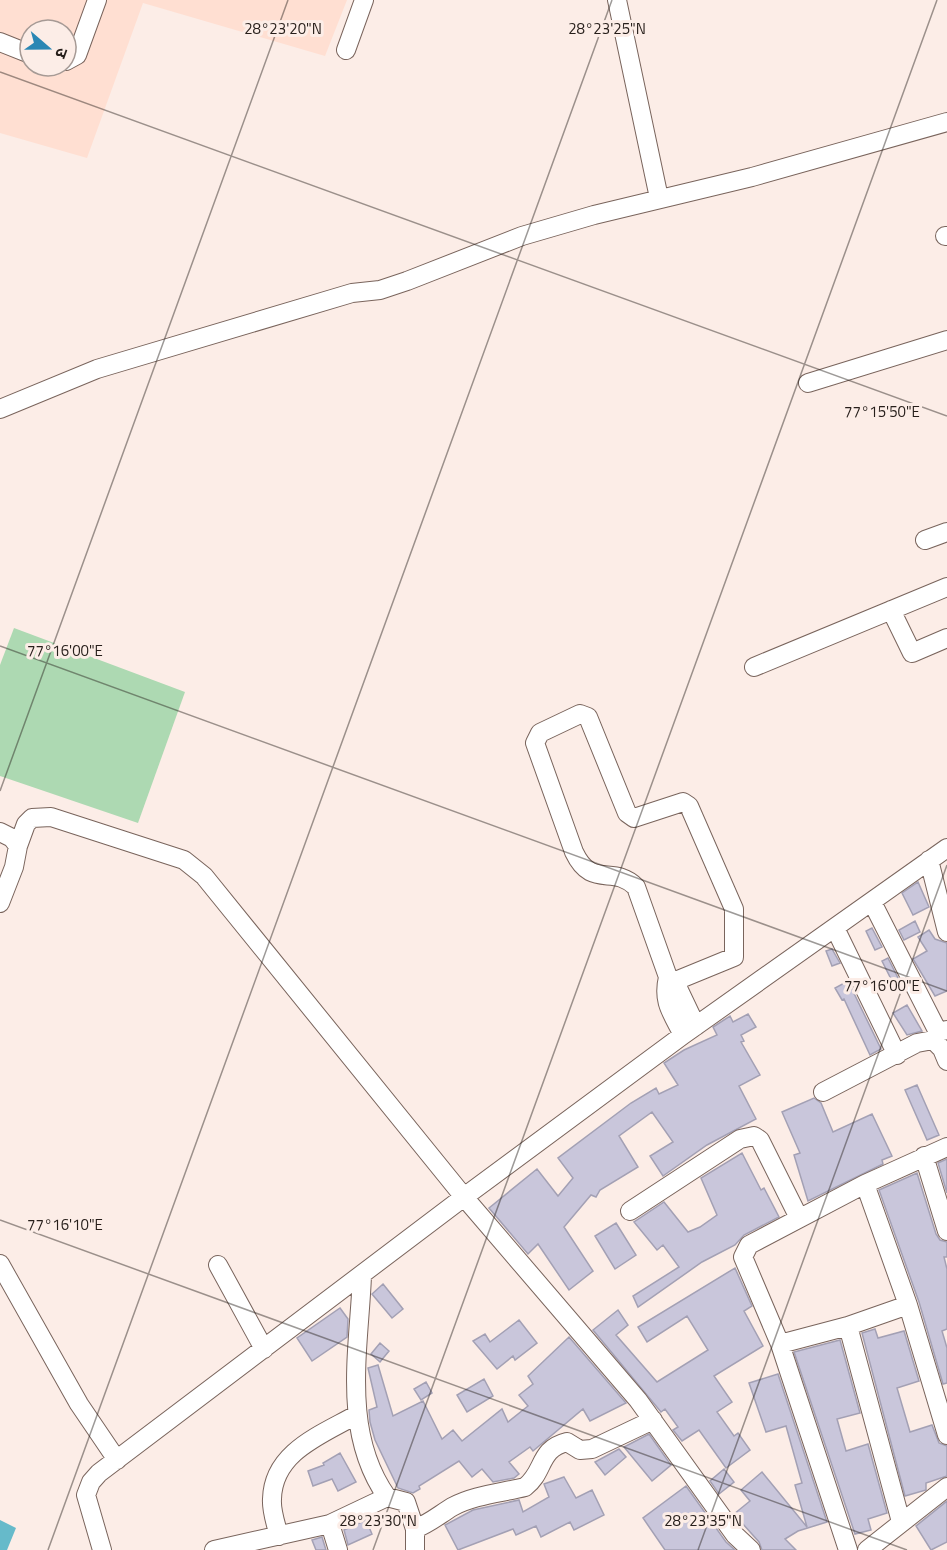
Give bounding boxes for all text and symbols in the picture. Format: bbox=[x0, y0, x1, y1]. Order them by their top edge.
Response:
text: 28°23'20"N bbox=[244, 17, 322, 40]
text: 28°23'25"N bbox=[568, 17, 646, 40]
north arrow bbox=[18, 18, 78, 78]
text: उ bbox=[49, 45, 75, 62]
text: 77°15'50"E bbox=[844, 400, 920, 423]
text: 77°16'00"E bbox=[27, 639, 103, 662]
text: 77°16'00"E bbox=[844, 974, 920, 997]
text: 77°16'10"E bbox=[27, 1213, 103, 1236]
text: 28°23'30"N bbox=[339, 1509, 417, 1532]
text: 28°23'35"N bbox=[664, 1509, 742, 1532]

